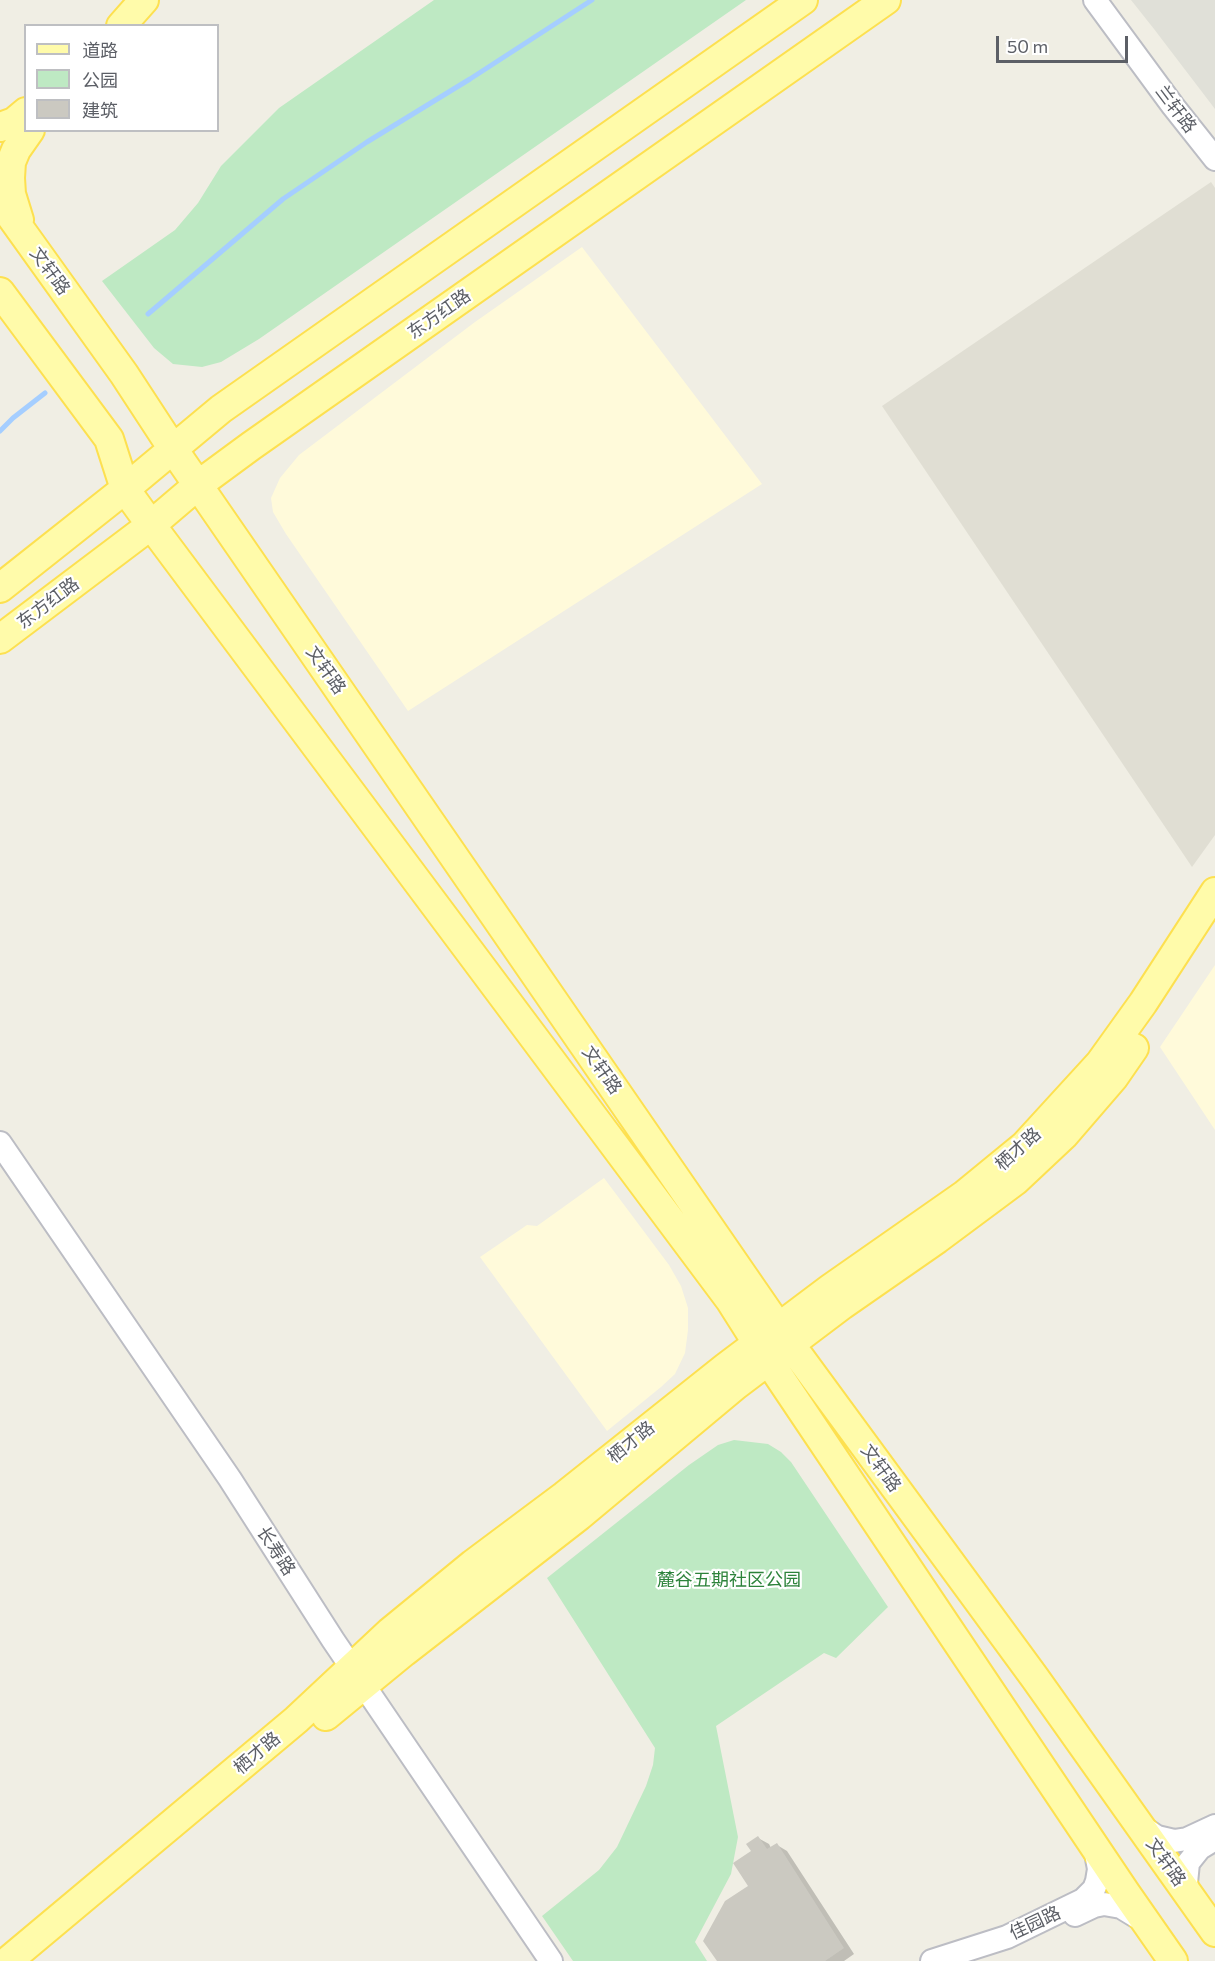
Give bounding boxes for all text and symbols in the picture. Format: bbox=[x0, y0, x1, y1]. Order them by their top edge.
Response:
legend bbox=[24, 24, 219, 132]
scale bar bbox=[999, 24, 1131, 62]
text: 50 m bbox=[1007, 35, 1048, 57]
text: 道路 bbox=[82, 39, 118, 61]
text: 公园 bbox=[82, 69, 118, 91]
street label: 兰轩路 bbox=[1151, 81, 1201, 137]
text: 建筑 bbox=[82, 99, 118, 121]
street label: 文轩路 bbox=[25, 243, 75, 299]
street label: 东方红路 bbox=[403, 285, 475, 343]
street label: 东方红路 bbox=[13, 573, 83, 633]
street label: 文轩路 bbox=[302, 642, 350, 698]
street label: 文轩路 bbox=[578, 1042, 626, 1098]
street label: 栖才路 bbox=[991, 1123, 1045, 1175]
street label: 栖才路 bbox=[603, 1417, 659, 1467]
street label: 文轩路 bbox=[856, 1440, 906, 1496]
street label: 长寿路 bbox=[252, 1522, 300, 1580]
park label: 麓谷五期社区公园 bbox=[657, 1569, 801, 1591]
street label: 栖才路 bbox=[229, 1727, 285, 1779]
street label: 文轩路 bbox=[1142, 1834, 1190, 1890]
street label: 佳园路 bbox=[1006, 1902, 1064, 1944]

